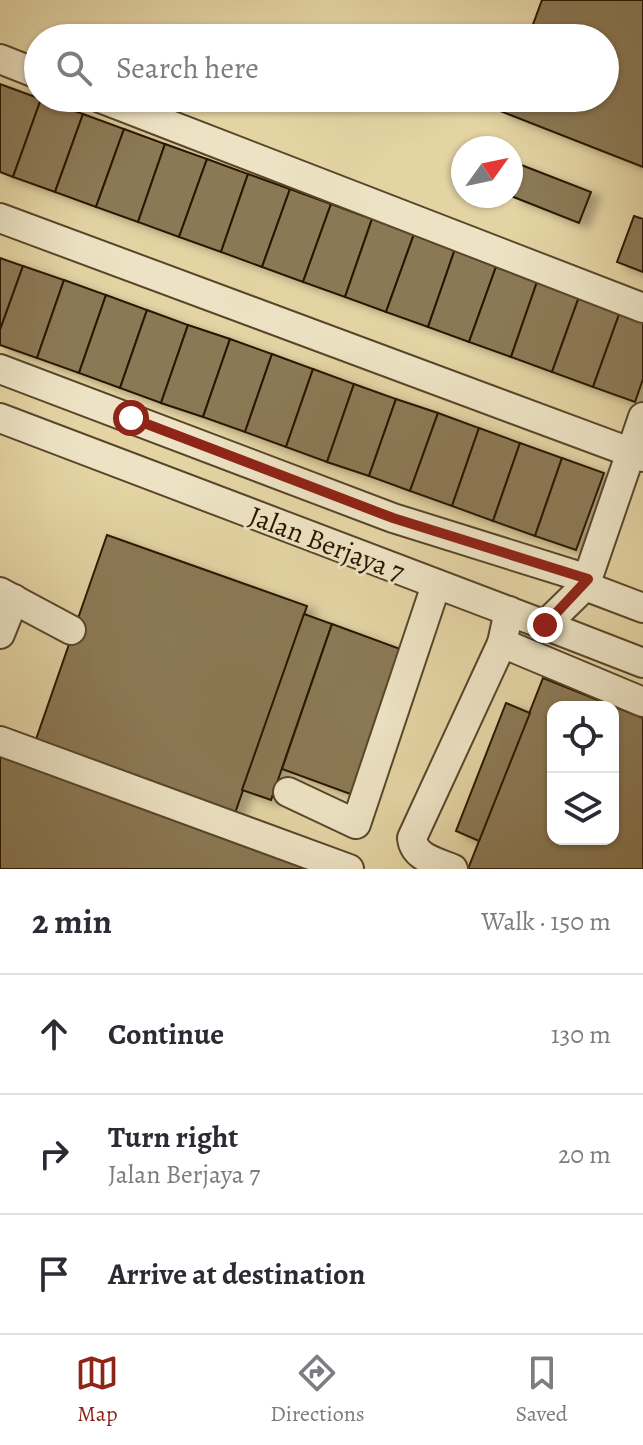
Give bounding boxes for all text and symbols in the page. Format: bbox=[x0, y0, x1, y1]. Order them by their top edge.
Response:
search box bbox=[24, 24, 619, 112]
icon: search bbox=[52, 46, 96, 90]
text: Search here bbox=[116, 48, 259, 88]
north arrow bbox=[451, 136, 523, 208]
route start bbox=[113, 400, 149, 436]
street label: Jalan Berjaya 7 bbox=[243, 497, 410, 591]
route end bbox=[527, 607, 563, 643]
map controls bbox=[547, 701, 619, 845]
button: locate bbox=[547, 701, 619, 773]
button: layers bbox=[547, 773, 619, 845]
text: 2 min bbox=[32, 898, 112, 945]
text: Walk · 150 m bbox=[481, 904, 611, 939]
icon: ahead bbox=[32, 1012, 76, 1056]
text: Continue bbox=[108, 1014, 224, 1054]
text: 130 m bbox=[551, 1017, 611, 1052]
text: Turn right bbox=[108, 1117, 238, 1157]
icon: right bbox=[32, 1132, 76, 1176]
text: 20 m bbox=[558, 1137, 611, 1172]
text: Jalan Berjaya 7 bbox=[108, 1157, 260, 1192]
icon: arrive bbox=[32, 1252, 76, 1296]
text: Arrive at destination bbox=[108, 1254, 365, 1294]
tab: Map bbox=[75, 1351, 119, 1429]
tab: Directions bbox=[270, 1351, 365, 1429]
tab: Saved bbox=[515, 1351, 568, 1429]

